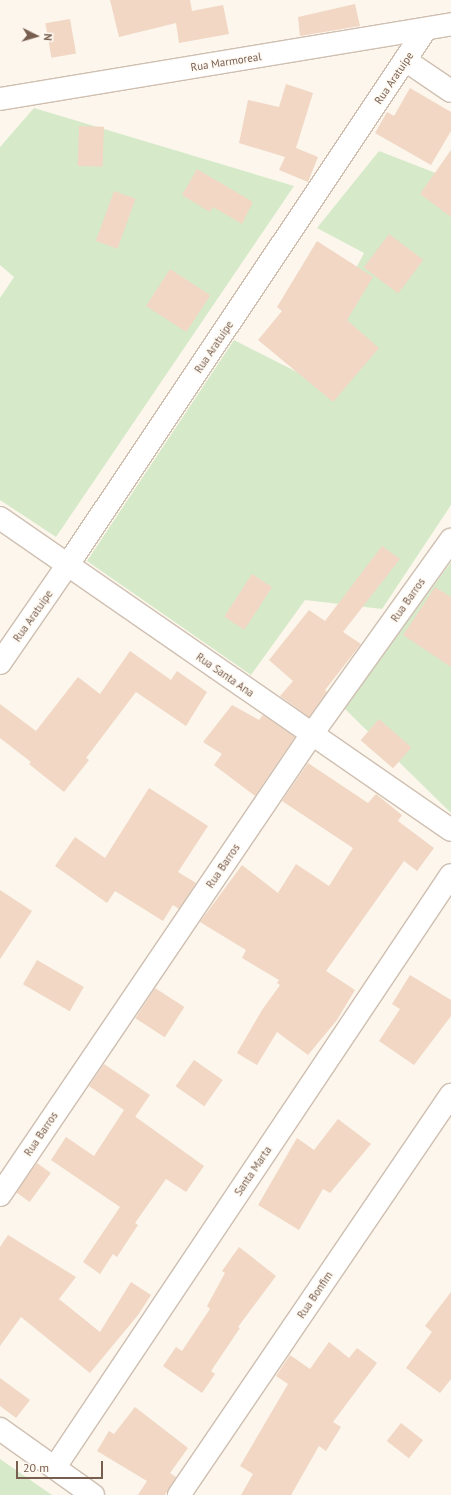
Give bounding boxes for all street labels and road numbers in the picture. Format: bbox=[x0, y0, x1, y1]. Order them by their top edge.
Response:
street label: Rua Aratuípe bbox=[372, 49, 416, 107]
street label: Rua Marmoreal bbox=[190, 50, 262, 74]
street label: Rua Aratuípe bbox=[192, 318, 236, 376]
street label: Rua Barros bbox=[388, 575, 428, 625]
street label: Rua Aratuípe bbox=[10, 587, 56, 645]
street label: Rua Santa Ana bbox=[193, 650, 257, 700]
street label: Rua Barros bbox=[203, 841, 243, 891]
street label: Rua Barros bbox=[21, 1109, 61, 1159]
street label: Santa Marta bbox=[232, 1144, 274, 1198]
street label: Rua Bonfim bbox=[294, 1269, 336, 1321]

